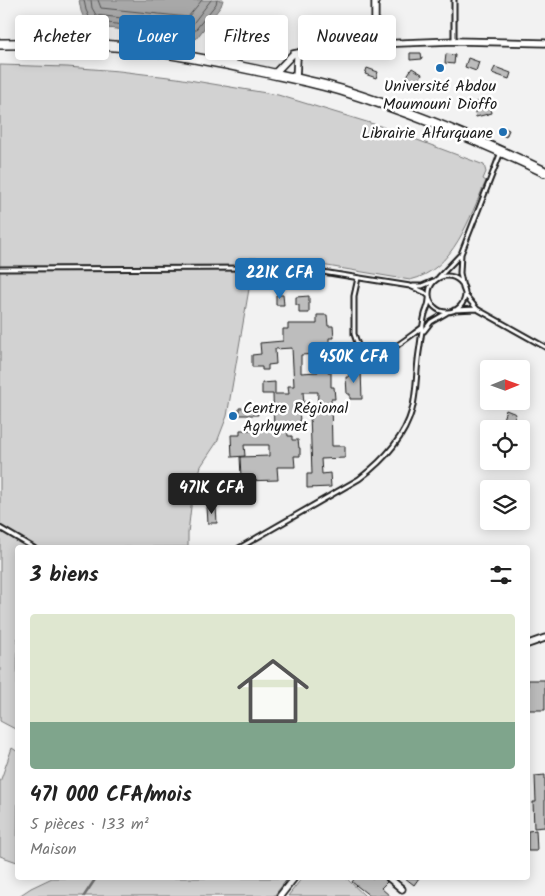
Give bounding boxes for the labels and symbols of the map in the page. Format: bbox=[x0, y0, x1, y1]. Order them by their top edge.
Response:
marker: Université Abdou Moumouni Dioffo bbox=[434, 62, 446, 74]
place label: Université Abdou Moumouni Dioffo bbox=[383, 74, 497, 117]
place label: Librairie Alfurquane bbox=[362, 121, 493, 146]
marker: Librairie Alfurquane bbox=[497, 126, 509, 138]
pin: 221K CFA bbox=[228, 258, 332, 300]
pin: 450K CFA bbox=[302, 342, 406, 384]
north arrow bbox=[480, 360, 530, 410]
place label: Centre Régional Agrhymet bbox=[243, 396, 348, 439]
marker: Centre Régional Agrhymet bbox=[227, 410, 239, 422]
pin: 471K CFA bbox=[160, 472, 264, 515]

